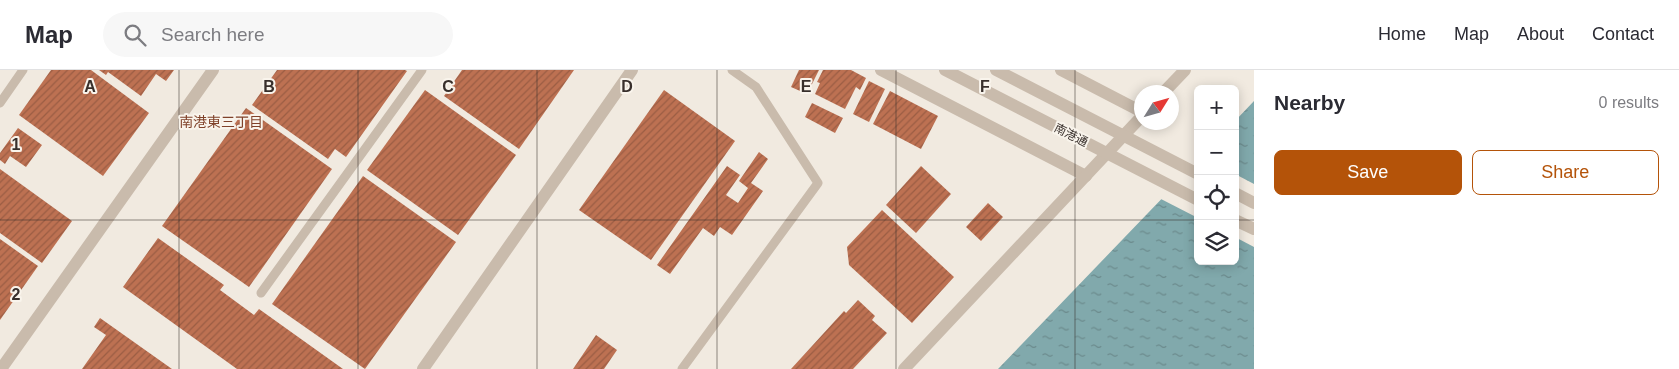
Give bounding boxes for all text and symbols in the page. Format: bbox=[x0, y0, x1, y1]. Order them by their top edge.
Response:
search box bbox=[103, 12, 453, 57]
text: Map bbox=[25, 21, 73, 48]
icon: search bbox=[121, 21, 149, 49]
text: Search here bbox=[161, 24, 265, 45]
text: Home bbox=[1378, 24, 1426, 44]
text: Map bbox=[1454, 24, 1489, 44]
text: About bbox=[1517, 24, 1564, 44]
text: Contact bbox=[1592, 24, 1654, 44]
text: A bbox=[84, 78, 96, 95]
text: B bbox=[263, 78, 275, 95]
text: C bbox=[442, 78, 454, 95]
text: D bbox=[621, 78, 633, 95]
text: E bbox=[801, 78, 812, 95]
text: F bbox=[980, 78, 990, 95]
north arrow bbox=[1134, 85, 1179, 130]
map controls bbox=[1194, 85, 1239, 265]
button: + bbox=[1194, 85, 1239, 130]
text: Nearby bbox=[1274, 91, 1345, 114]
text: 0 results bbox=[1599, 94, 1659, 111]
district label: 南港東三丁目 bbox=[179, 114, 263, 130]
street label: 南港通 bbox=[1052, 121, 1090, 149]
button: − bbox=[1194, 130, 1239, 175]
text: 1 bbox=[12, 136, 21, 153]
button: Save bbox=[1274, 150, 1462, 195]
button: Share bbox=[1472, 150, 1659, 195]
button: locate bbox=[1194, 175, 1239, 220]
button: layers bbox=[1194, 220, 1239, 265]
text: 2 bbox=[12, 286, 21, 303]

